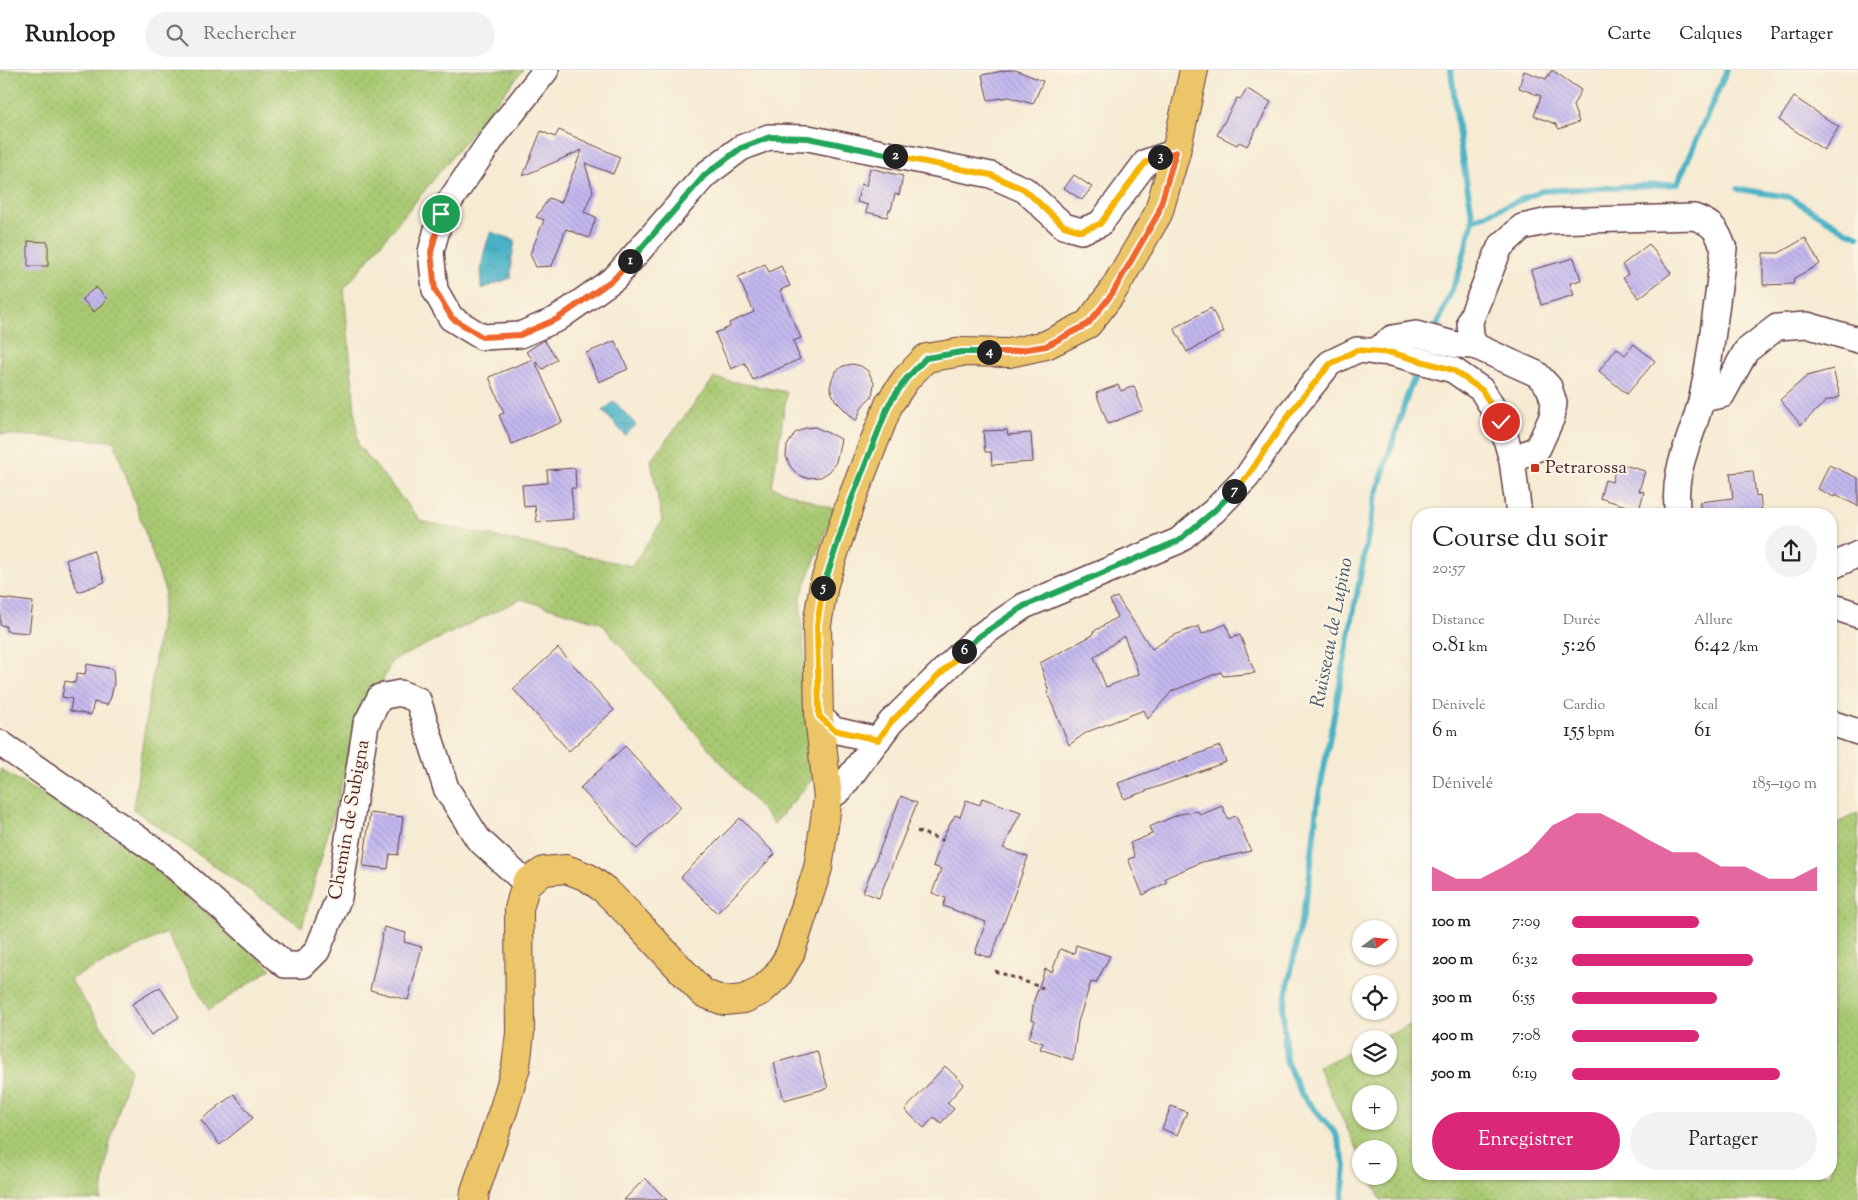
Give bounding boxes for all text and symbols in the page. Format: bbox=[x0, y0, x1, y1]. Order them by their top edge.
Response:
search box bbox=[145, 12, 495, 57]
text: Runloop bbox=[25, 18, 115, 52]
icon: search bbox=[163, 21, 191, 49]
text: Rechercher bbox=[203, 21, 296, 48]
text: Carte bbox=[1608, 22, 1651, 48]
text: Calques bbox=[1679, 22, 1742, 48]
text: Partager bbox=[1770, 22, 1833, 48]
pin: 2 bbox=[882, 144, 908, 168]
pin: 3 bbox=[1148, 144, 1172, 170]
text: 2 bbox=[892, 146, 899, 166]
text: 3 bbox=[1158, 147, 1163, 167]
pin bbox=[420, 193, 462, 235]
icon: arrive bbox=[427, 200, 455, 228]
pin: 1 bbox=[618, 248, 642, 274]
text: 1 bbox=[628, 251, 633, 271]
pin: 4 bbox=[976, 340, 1002, 364]
text: 4 bbox=[986, 342, 993, 362]
pin bbox=[1480, 401, 1522, 443]
icon: check bbox=[1487, 408, 1515, 436]
place label: Petrarossa bbox=[1545, 455, 1627, 482]
marker: Petrarossa bbox=[1529, 462, 1541, 474]
pin: 7 bbox=[1222, 478, 1246, 504]
text: 7 bbox=[1231, 481, 1238, 501]
text: Course du soir bbox=[1432, 519, 1608, 559]
button: share bbox=[1765, 525, 1817, 577]
water label: Ruisseau de Lupino bbox=[1304, 555, 1362, 711]
text: 20:57 bbox=[1432, 558, 1465, 581]
pin: 5 bbox=[810, 576, 836, 600]
text: 5 bbox=[821, 578, 826, 598]
text: Distance bbox=[1432, 611, 1485, 631]
text: Durée bbox=[1563, 611, 1600, 631]
text: Allure bbox=[1694, 611, 1733, 631]
text: 0.81 bbox=[1432, 631, 1465, 661]
text: 5:26 bbox=[1563, 631, 1596, 661]
text: 6:42 bbox=[1694, 631, 1730, 661]
pin: 6 bbox=[952, 638, 976, 664]
text: km bbox=[1465, 638, 1488, 658]
text: /km bbox=[1730, 638, 1758, 658]
text: 6 bbox=[961, 641, 968, 661]
text: Dénivelé bbox=[1432, 696, 1485, 716]
text: Cardio bbox=[1563, 696, 1605, 716]
text: kcal bbox=[1694, 696, 1718, 716]
text: 6 bbox=[1432, 716, 1442, 746]
text: 155 bbox=[1563, 716, 1585, 746]
text: 61 bbox=[1694, 716, 1711, 746]
text: m bbox=[1442, 723, 1457, 743]
text: bpm bbox=[1585, 723, 1615, 743]
street label: Chemin de Subigna bbox=[323, 738, 377, 902]
text: Dénivelé bbox=[1432, 773, 1493, 796]
text: 185–190 m bbox=[1752, 773, 1817, 796]
text: 100 m bbox=[1432, 911, 1471, 934]
text: 7:09 bbox=[1512, 911, 1540, 934]
north arrow bbox=[1352, 920, 1398, 965]
map controls bbox=[1352, 920, 1397, 1185]
text: 200 m bbox=[1432, 949, 1473, 972]
text: 6:32 bbox=[1512, 949, 1538, 972]
button: locate bbox=[1352, 975, 1397, 1020]
text: 300 m bbox=[1432, 987, 1472, 1010]
text: 6:55 bbox=[1512, 987, 1535, 1010]
text: 400 m bbox=[1432, 1025, 1474, 1048]
text: 7:08 bbox=[1512, 1025, 1540, 1048]
button: layers bbox=[1352, 1030, 1397, 1075]
text: 500 m bbox=[1432, 1063, 1471, 1086]
text: 6:19 bbox=[1512, 1063, 1537, 1086]
button: + bbox=[1352, 1085, 1397, 1130]
button: Enregistrer bbox=[1432, 1112, 1620, 1170]
button: Partager bbox=[1630, 1112, 1817, 1170]
button: − bbox=[1352, 1140, 1397, 1185]

